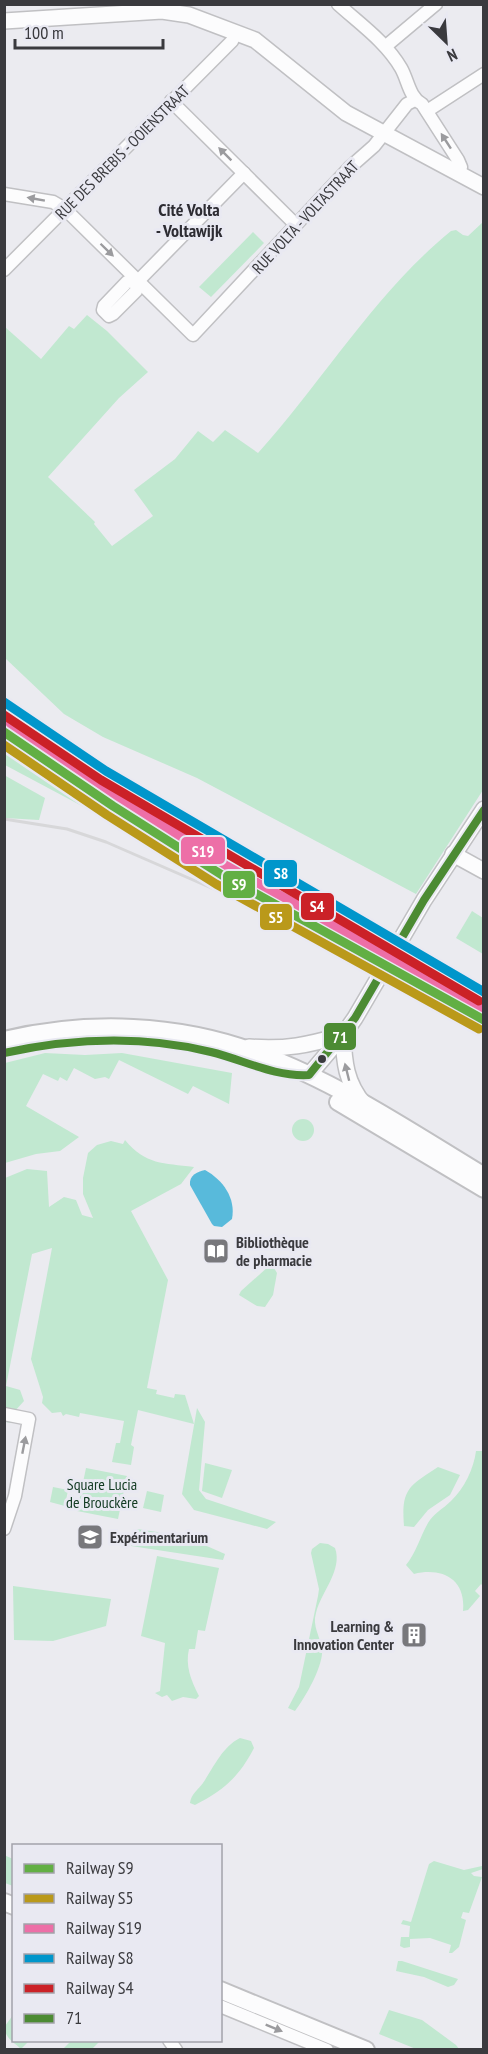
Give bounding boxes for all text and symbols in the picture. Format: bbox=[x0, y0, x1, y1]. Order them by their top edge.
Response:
scale bar bbox=[15, 12, 164, 50]
north arrow bbox=[416, 12, 476, 72]
text: 100 m bbox=[24, 21, 64, 44]
text: N bbox=[444, 45, 460, 66]
street label: RUE DES BREBIS - OOIENSTRAAT bbox=[51, 81, 193, 223]
one-way arrow bbox=[441, 133, 452, 149]
one-way arrow bbox=[218, 147, 233, 161]
street label: RUE VOLTA - VOLTASTRAAT bbox=[247, 156, 363, 278]
one-way arrow bbox=[26, 194, 45, 203]
district label: Cité Volta - Voltawijk bbox=[156, 198, 223, 242]
one-way arrow bbox=[99, 243, 113, 257]
line badge: S19 bbox=[180, 836, 226, 865]
text: S19 bbox=[192, 841, 214, 861]
line badge: S8 bbox=[263, 859, 298, 888]
text: S8 bbox=[274, 863, 288, 883]
line badge: S9 bbox=[222, 870, 256, 899]
text: S9 bbox=[232, 874, 246, 894]
line badge: S4 bbox=[300, 892, 335, 921]
text: S4 bbox=[310, 896, 325, 916]
line badge: S5 bbox=[259, 903, 293, 931]
text: S5 bbox=[269, 907, 283, 927]
line badge: 71 bbox=[323, 1022, 357, 1051]
text: 71 bbox=[332, 1027, 348, 1047]
unlabelled marker bbox=[316, 1053, 328, 1065]
one-way arrow bbox=[342, 1063, 351, 1081]
place label: Bibliothèque de pharmacie bbox=[236, 1232, 312, 1270]
library icon: Bibliothèque de pharmacie bbox=[201, 1236, 231, 1266]
one-way arrow bbox=[20, 1435, 29, 1454]
park label: Square Lucia de Brouckère bbox=[66, 1474, 138, 1512]
school or university icon: Expérimentarium bbox=[75, 1522, 105, 1552]
place label: Expérimentarium bbox=[110, 1527, 208, 1547]
place label: Learning & Innovation Center bbox=[293, 1616, 394, 1654]
building icon: Learning & Innovation Center bbox=[399, 1620, 429, 1650]
legend bbox=[12, 1844, 222, 2042]
text: Railway S9 bbox=[66, 1856, 134, 1879]
text: Railway S5 bbox=[66, 1886, 134, 1909]
text: Railway S19 bbox=[66, 1916, 142, 1939]
text: Railway S8 bbox=[66, 1946, 134, 1969]
text: Railway S4 bbox=[66, 1976, 134, 1999]
text: 71 bbox=[66, 2006, 82, 2029]
one-way arrow bbox=[265, 2024, 283, 2033]

